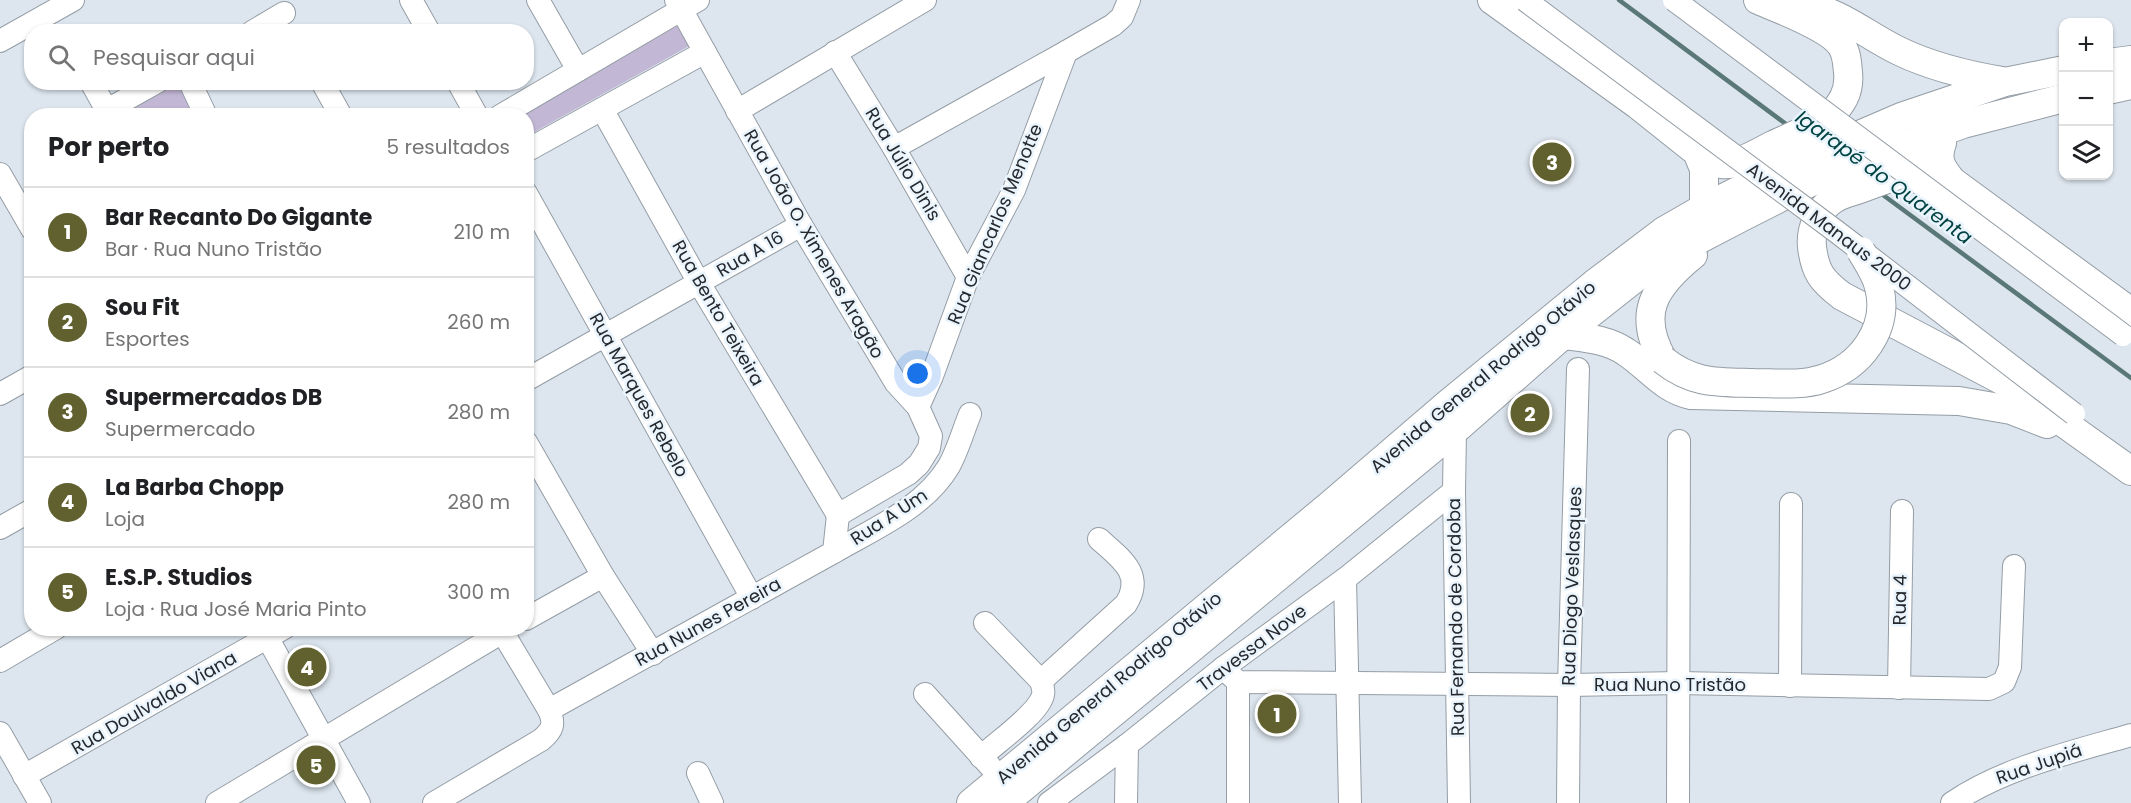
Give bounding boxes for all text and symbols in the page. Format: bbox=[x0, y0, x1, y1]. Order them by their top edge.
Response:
map controls bbox=[2059, 18, 2113, 180]
button: + bbox=[2059, 18, 2113, 72]
search box bbox=[24, 24, 534, 90]
icon: search bbox=[45, 41, 78, 74]
text: Pesquisar aqui bbox=[93, 42, 255, 73]
button: − bbox=[2059, 72, 2113, 126]
street label: Rua Júlio Dinis bbox=[860, 102, 947, 225]
water label: Igarapé do Quarenta bbox=[1790, 103, 1978, 251]
street label: Rua Giancarlos Menotte bbox=[941, 120, 1048, 328]
street label: Rua João O. Ximenes Aragão bbox=[738, 125, 890, 363]
button: layers bbox=[2059, 126, 2113, 180]
text: Por perto bbox=[48, 129, 169, 165]
text: 5 resultados bbox=[387, 133, 510, 161]
pin: 3 bbox=[1532, 140, 1572, 184]
street label: Avenida Manaus 2000 bbox=[1742, 156, 1917, 297]
text: Bar Recanto Do Gigante bbox=[105, 202, 372, 233]
text: 1 bbox=[64, 218, 71, 246]
text: 210 m bbox=[454, 218, 510, 246]
street label: Rua A 16 bbox=[712, 224, 788, 283]
text: Bar · Rua Nuno Tristão bbox=[105, 235, 322, 263]
street label: Rua Bento Teixeira bbox=[666, 235, 770, 390]
street label: Avenida General Rodrigo Otávio bbox=[1364, 275, 1601, 479]
text: Sou Fit bbox=[105, 292, 180, 323]
text: 2 bbox=[62, 308, 73, 336]
text: 260 m bbox=[447, 308, 510, 336]
street label: Rua Marques Rebelo bbox=[584, 308, 695, 481]
text: Esportes bbox=[105, 325, 190, 353]
your location bbox=[903, 359, 932, 388]
text: Supermercados DB bbox=[105, 382, 322, 413]
pin: 2 bbox=[1510, 390, 1550, 436]
text: 3 bbox=[61, 398, 74, 426]
text: 280 m bbox=[447, 398, 510, 426]
text: Supermercado bbox=[105, 415, 255, 443]
text: La Barba Chopp bbox=[105, 472, 284, 503]
street label: Rua A Um bbox=[845, 482, 932, 551]
street label: Rua Diogo Veslasques bbox=[1556, 486, 1587, 686]
text: 4 bbox=[61, 488, 74, 516]
text: 280 m bbox=[447, 488, 510, 516]
street label: Rua Fernando de Cordoba bbox=[1441, 498, 1470, 736]
text: Loja bbox=[105, 505, 145, 533]
text: E.S.P. Studios bbox=[105, 562, 252, 593]
street label: Rua Nunes Pereira bbox=[630, 571, 785, 672]
street label: Rua 4 bbox=[1887, 574, 1912, 626]
text: 5 bbox=[61, 578, 74, 606]
text: 300 m bbox=[447, 578, 510, 606]
street label: Avenida General Rodrigo Otávio bbox=[990, 586, 1227, 790]
text: Loja · Rua José Maria Pinto bbox=[105, 595, 367, 623]
street label: Travessa Nove bbox=[1192, 598, 1312, 697]
pin: 4 bbox=[288, 644, 326, 690]
street label: Rua Doulvaldo Viana bbox=[66, 645, 241, 760]
street label: Rua Nuno Tristão bbox=[1594, 672, 1746, 697]
pin: 1 bbox=[1258, 692, 1296, 736]
street label: Rua Jupiá bbox=[1993, 737, 2085, 790]
pin: 5 bbox=[296, 742, 336, 788]

